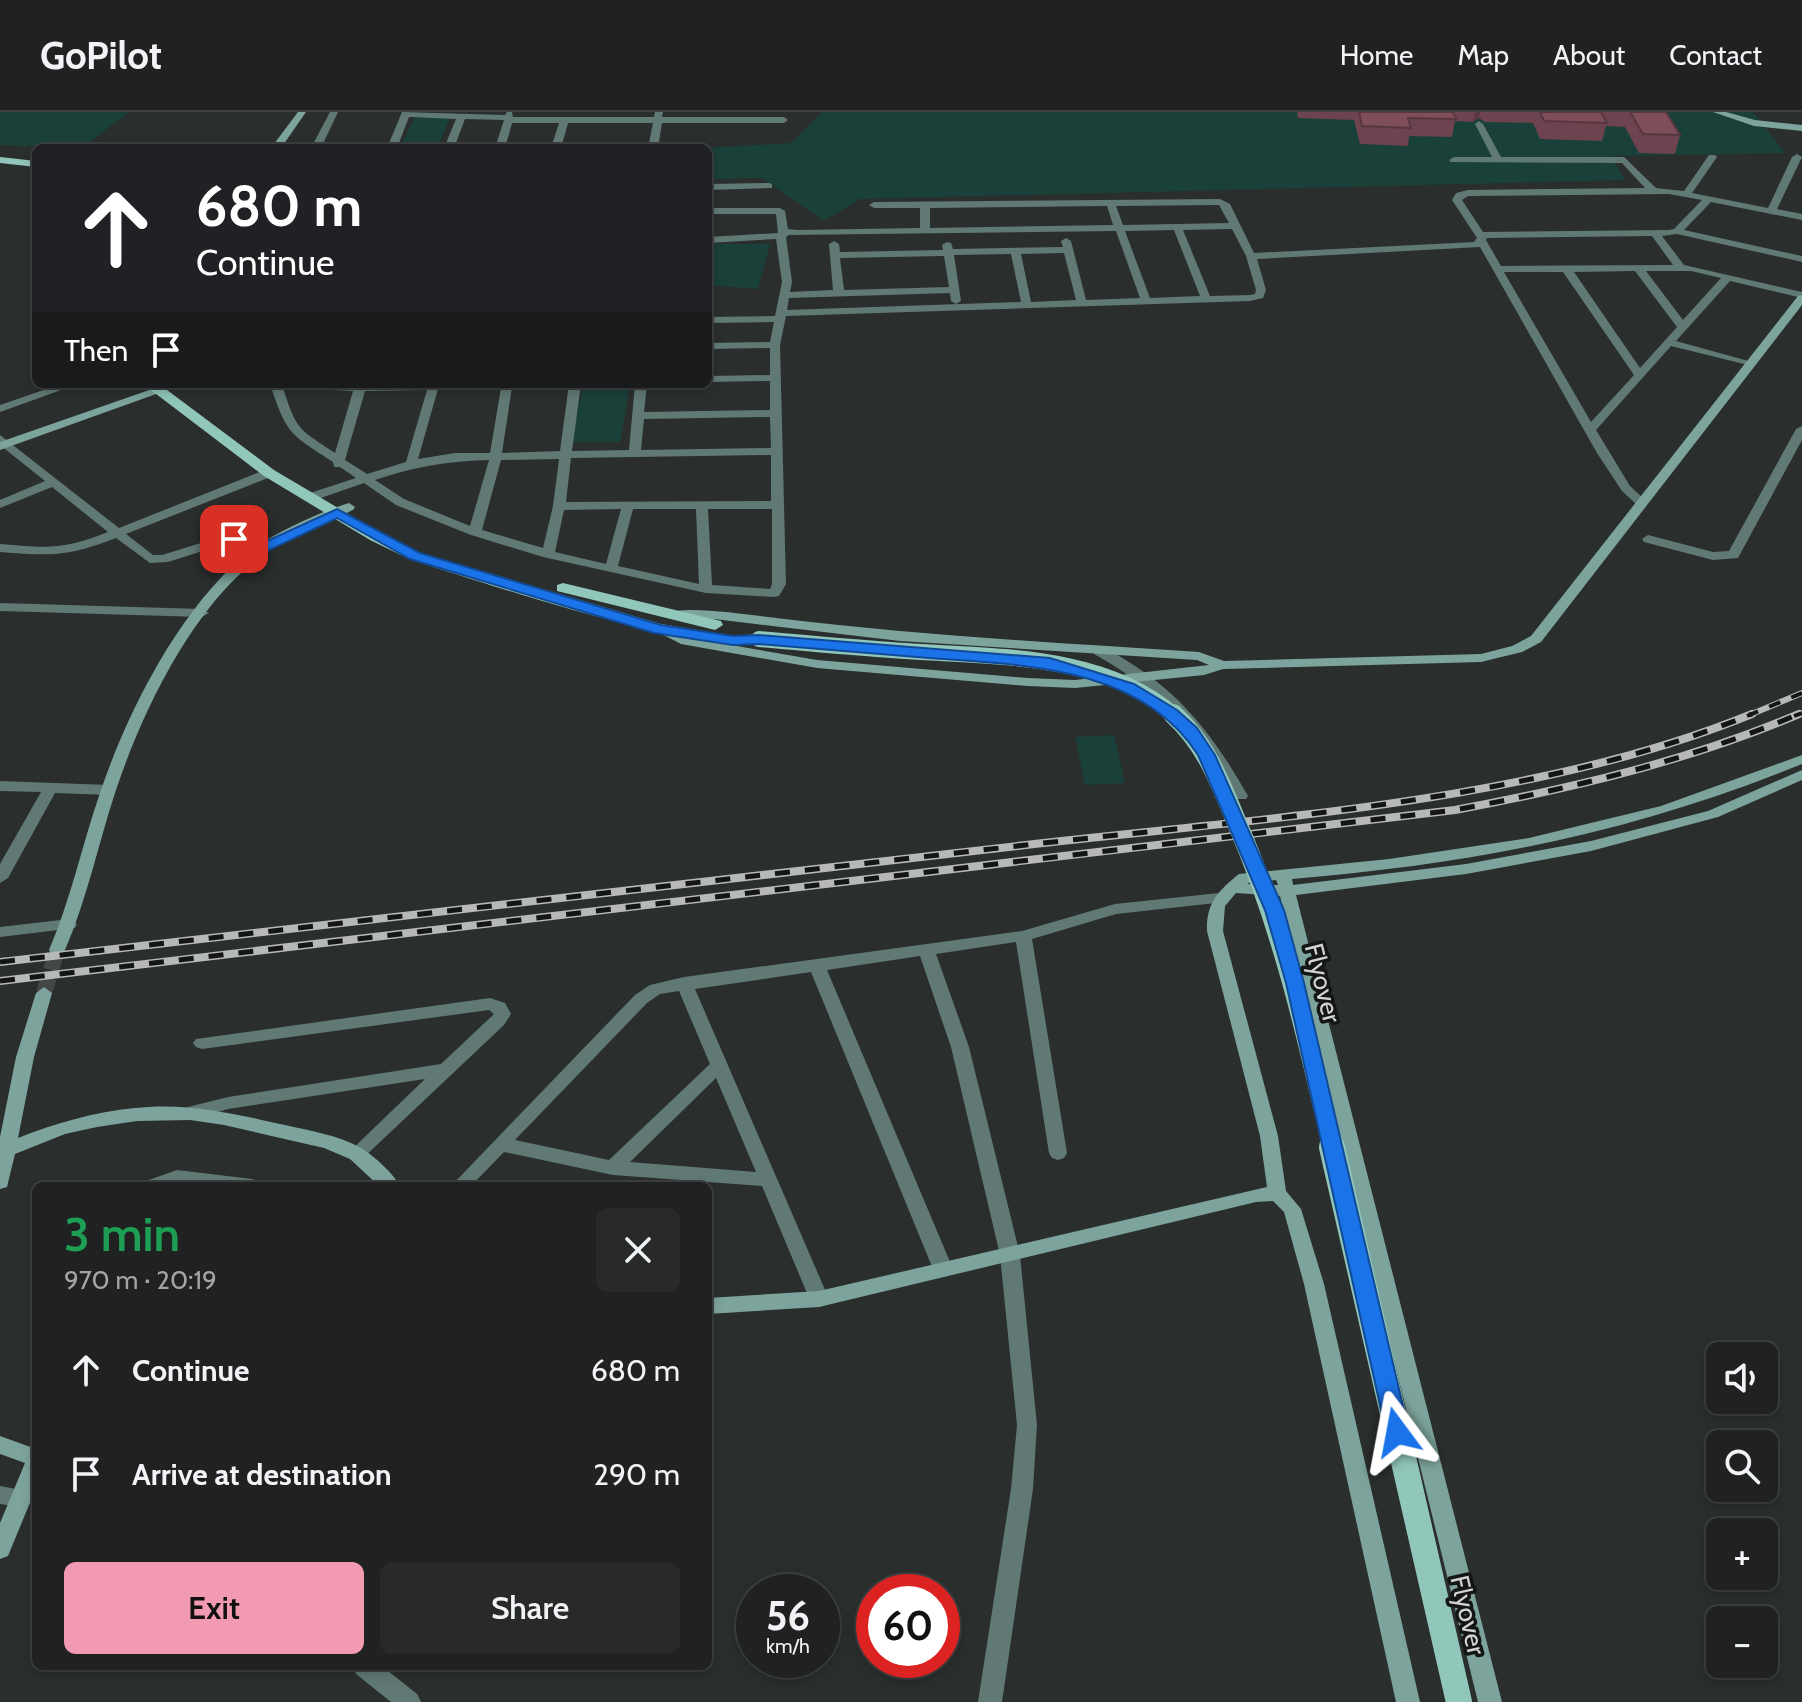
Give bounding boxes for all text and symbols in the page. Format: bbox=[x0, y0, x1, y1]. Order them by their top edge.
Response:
text: GoPilot bbox=[40, 32, 162, 79]
text: Home bbox=[1340, 38, 1413, 72]
text: Map bbox=[1457, 38, 1509, 72]
text: About bbox=[1553, 38, 1625, 72]
text: Contact bbox=[1669, 38, 1762, 72]
text: 680 m bbox=[196, 172, 362, 240]
icon: ahead bbox=[64, 176, 168, 280]
text: Continue bbox=[196, 240, 335, 284]
icon: arrive bbox=[144, 328, 188, 372]
text: Then bbox=[64, 332, 128, 369]
pin bbox=[200, 505, 268, 573]
icon: arrive bbox=[212, 517, 256, 561]
street label: Flyover bbox=[1298, 940, 1348, 1027]
text: 3 min bbox=[64, 1205, 180, 1263]
button: close bbox=[596, 1208, 680, 1292]
text: 970 m · 20:19 bbox=[64, 1264, 217, 1296]
map controls bbox=[1706, 1342, 1778, 1678]
button: sound bbox=[1706, 1342, 1778, 1414]
icon: ahead bbox=[64, 1348, 108, 1392]
text: Continue bbox=[132, 1352, 249, 1389]
text: 680 m bbox=[591, 1352, 680, 1389]
position arrow bbox=[1355, 1390, 1439, 1474]
button: search bbox=[1706, 1430, 1778, 1502]
icon: arrive bbox=[64, 1452, 108, 1496]
text: Arrive at destination bbox=[132, 1456, 392, 1493]
text: 290 m bbox=[593, 1456, 680, 1493]
button: + bbox=[1706, 1518, 1778, 1590]
button: Exit bbox=[64, 1562, 364, 1654]
button: Share bbox=[380, 1562, 680, 1654]
street label: Flyover bbox=[1443, 1572, 1493, 1659]
speed limit sign: 60 bbox=[856, 1574, 960, 1678]
text: 56 bbox=[766, 1591, 810, 1640]
button: − bbox=[1706, 1606, 1778, 1678]
text: km/h bbox=[766, 1634, 810, 1658]

